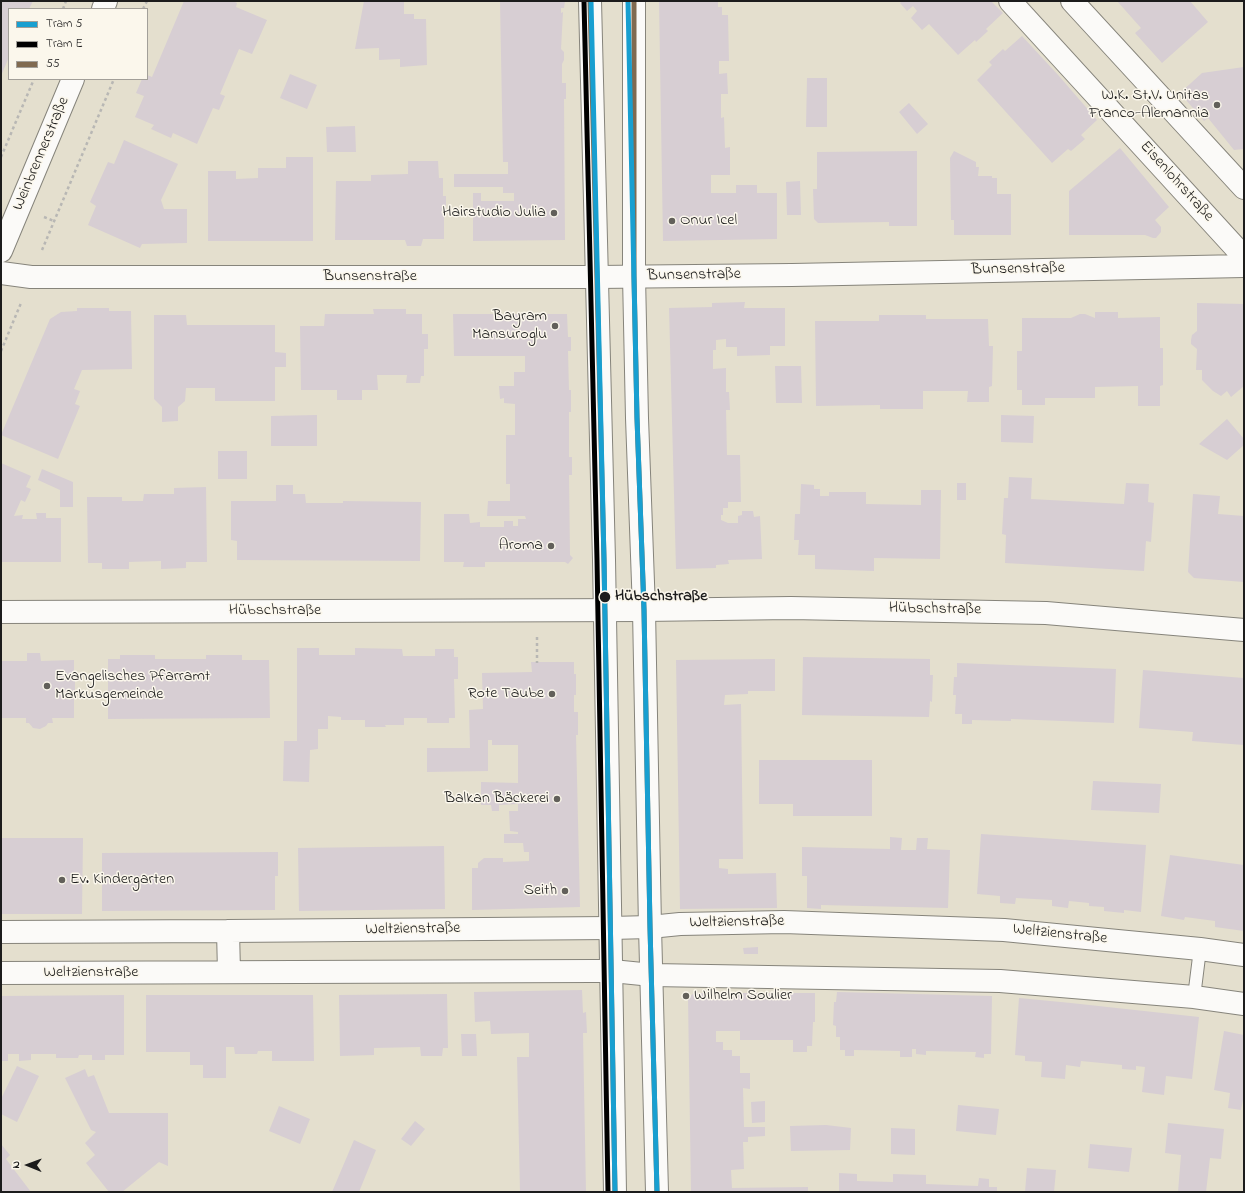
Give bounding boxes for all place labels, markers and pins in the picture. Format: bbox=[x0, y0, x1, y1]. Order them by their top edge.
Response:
place label: W.K. St.V. Unitas Franco-Alemannia bbox=[1089, 86, 1209, 124]
marker: W.K. St.V. Unitas Franco-Alemannia bbox=[1212, 100, 1222, 110]
place label: Hairstudio Julia bbox=[442, 203, 546, 223]
marker: Hairstudio Julia bbox=[549, 208, 559, 218]
place label: Onur Icel bbox=[680, 211, 737, 231]
marker: Onur Icel bbox=[667, 216, 677, 226]
place label: Bayram Mansuroglu bbox=[472, 307, 547, 345]
marker: Bayram Mansuroglu bbox=[550, 321, 560, 331]
place label: Aroma bbox=[499, 536, 543, 556]
marker: Aroma bbox=[546, 541, 556, 551]
place label: Hübschstraße bbox=[615, 587, 707, 607]
marker: Hübschstraße bbox=[598, 590, 612, 604]
place label: Evangelisches Pfarramt Markusgemeinde bbox=[55, 667, 210, 705]
marker: Evangelisches Pfarramt Markusgemeinde bbox=[42, 681, 52, 691]
place label: Rote Taube bbox=[468, 684, 544, 704]
marker: Rote Taube bbox=[547, 689, 557, 699]
place label: Balkan Bäckerei bbox=[444, 789, 549, 809]
marker: Balkan Bäckerei bbox=[552, 794, 562, 804]
place label: Ev. Kindergarten bbox=[70, 870, 174, 890]
marker: Ev. Kindergarten bbox=[57, 875, 67, 885]
place label: Seith bbox=[524, 881, 557, 901]
marker: Seith bbox=[560, 886, 570, 896]
place label: Wilhelm Soulier bbox=[694, 986, 792, 1006]
marker: Wilhelm Soulier bbox=[681, 991, 691, 1001]

